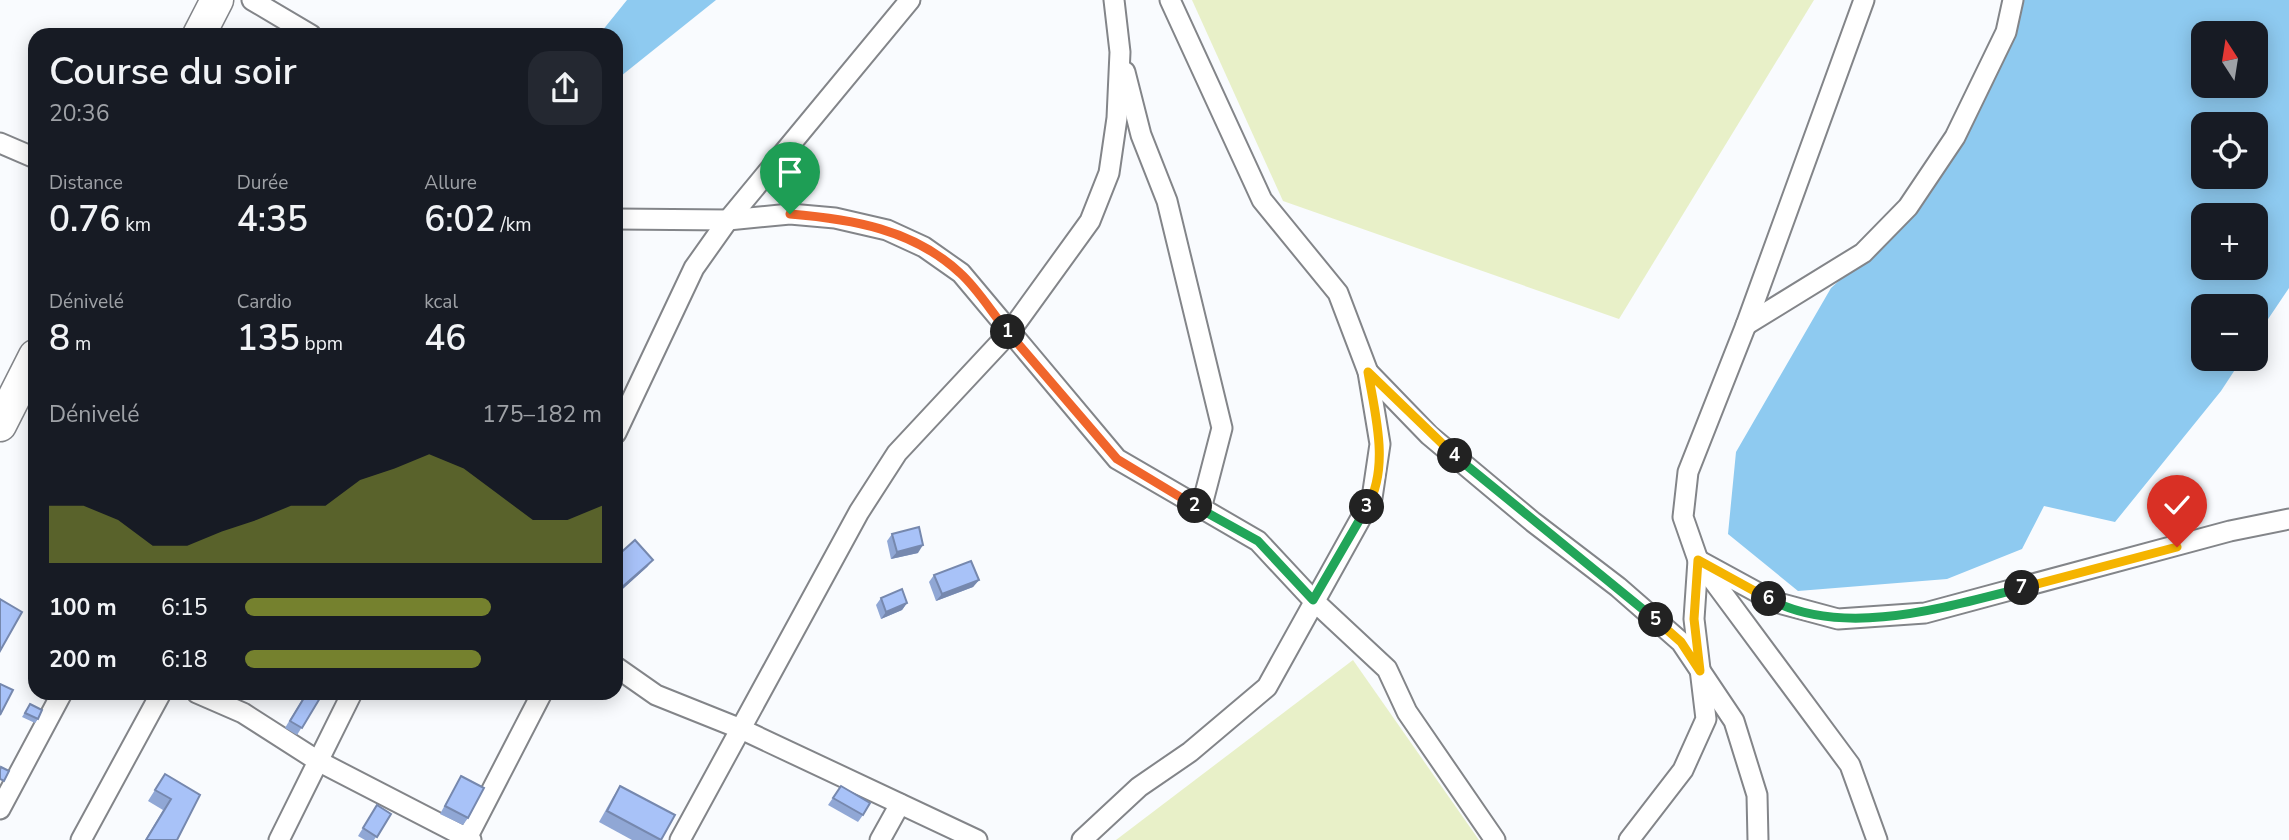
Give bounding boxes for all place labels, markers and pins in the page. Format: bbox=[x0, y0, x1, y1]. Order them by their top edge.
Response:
pin bbox=[760, 142, 820, 214]
pin: 1 bbox=[990, 314, 1026, 350]
pin: 4 bbox=[1438, 438, 1472, 474]
pin bbox=[2147, 475, 2207, 547]
pin: 2 bbox=[1178, 489, 1212, 524]
pin: 3 bbox=[1350, 490, 1384, 524]
pin: 7 bbox=[2004, 570, 2039, 606]
pin: 6 bbox=[1752, 582, 1786, 616]
pin: 5 bbox=[1638, 602, 1674, 638]

